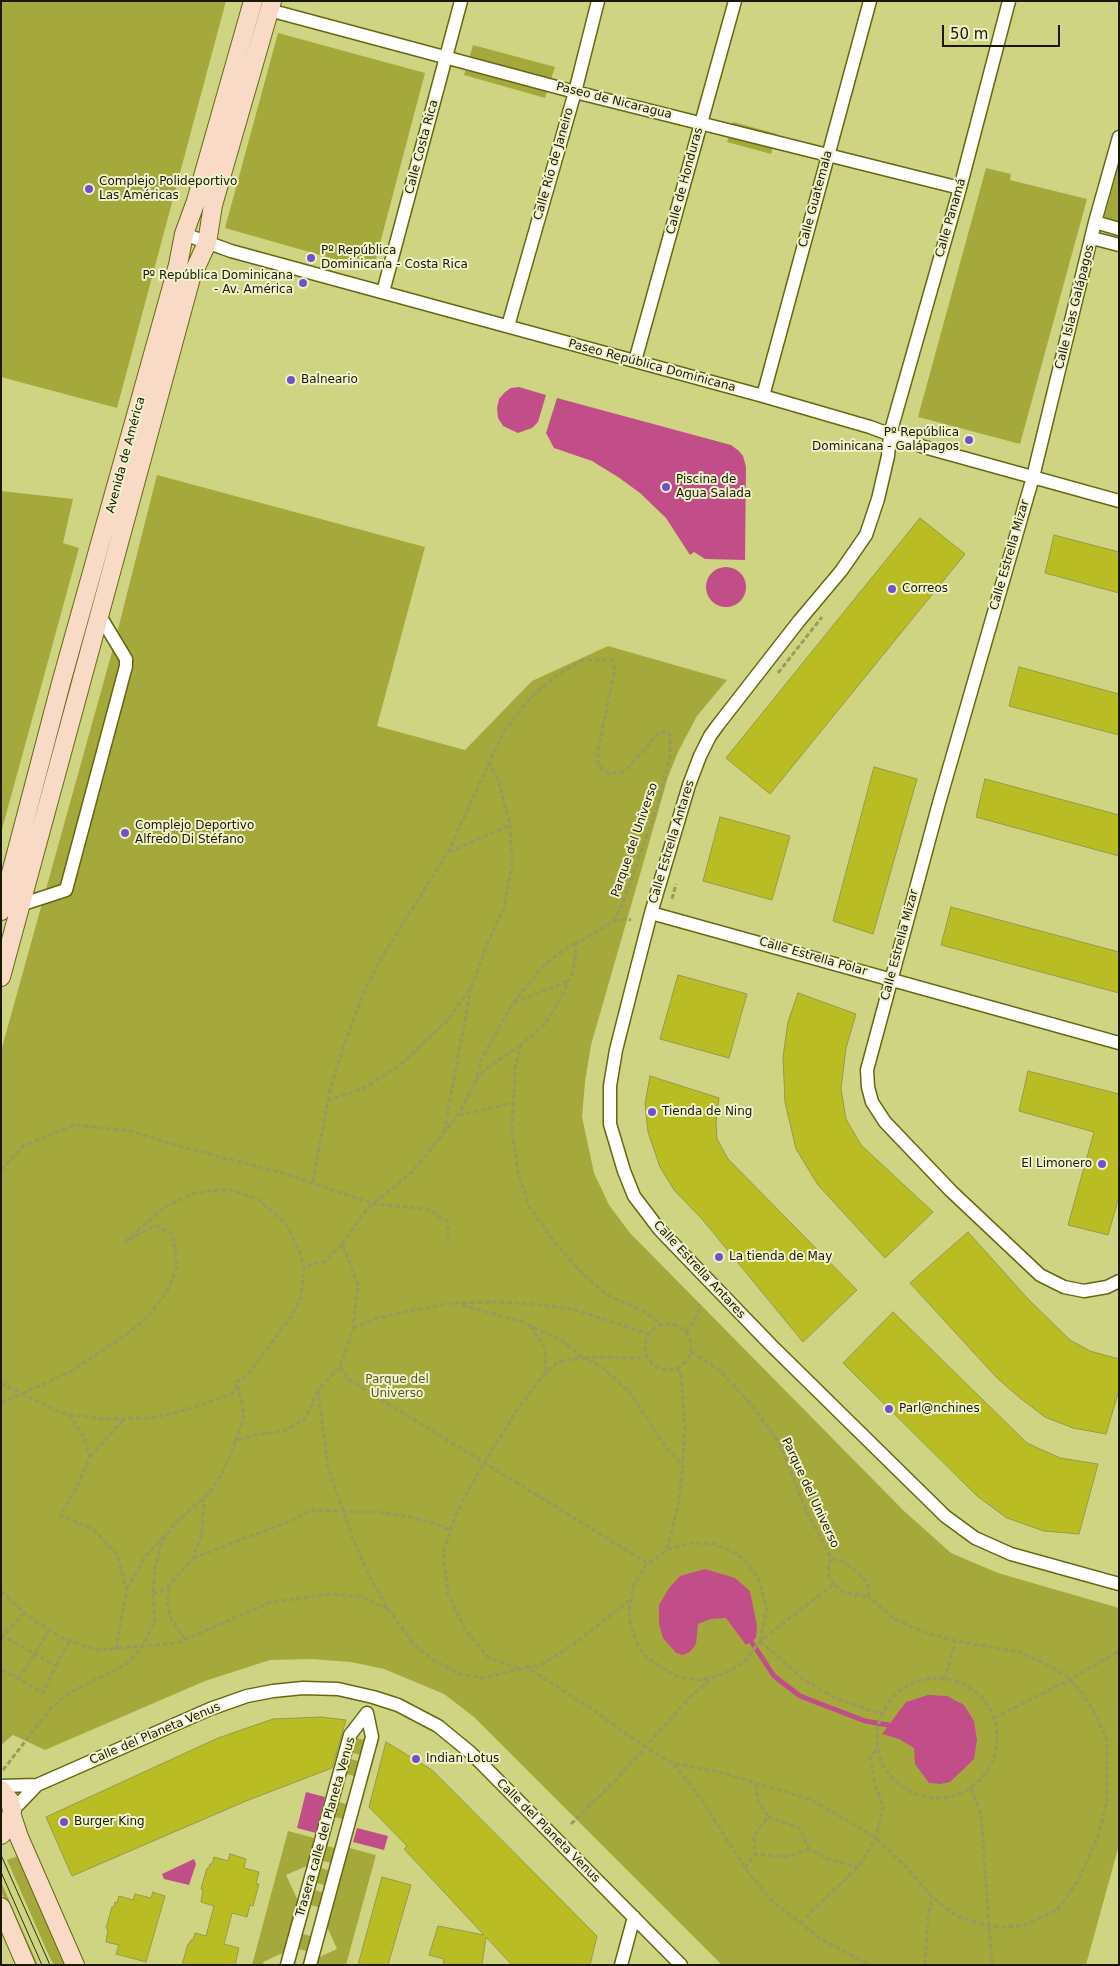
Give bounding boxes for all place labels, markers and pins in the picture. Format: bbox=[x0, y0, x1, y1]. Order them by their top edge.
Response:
place label: Complejo Polideportivo Las Américas bbox=[99, 175, 237, 203]
marker: Complejo Polideportivo Las Américas bbox=[83, 183, 95, 195]
place label: Pº República Dominicana - Costa Rica bbox=[321, 244, 468, 272]
marker: Pº República Dominicana - Costa Rica bbox=[305, 252, 317, 264]
place label: Pº República Dominicana - Av. América bbox=[142, 269, 293, 297]
marker: Pº República Dominicana - Av. América bbox=[297, 277, 309, 289]
place label: Balneario bbox=[301, 373, 358, 387]
marker: Balneario bbox=[285, 374, 297, 386]
place label: Pº República Dominicana - Galápagos bbox=[812, 426, 959, 454]
marker: Pº República Dominicana - Galápagos bbox=[963, 434, 975, 446]
place label: Piscina de Agua Salada bbox=[676, 473, 751, 501]
marker: Piscina de Agua Salada bbox=[660, 481, 672, 493]
place label: Correos bbox=[902, 582, 948, 596]
marker: Correos bbox=[886, 583, 898, 595]
place label: Complejo Deportivo Alfredo Di Stéfano bbox=[135, 819, 254, 847]
marker: Complejo Deportivo Alfredo Di Stéfano bbox=[119, 827, 131, 839]
place label: Tienda de Ning bbox=[662, 1105, 752, 1119]
marker: Tienda de Ning bbox=[646, 1106, 658, 1118]
place label: El Limonero bbox=[1021, 1157, 1092, 1171]
marker: El Limonero bbox=[1096, 1158, 1108, 1170]
place label: La tienda de May bbox=[729, 1250, 832, 1264]
marker: La tienda de May bbox=[713, 1251, 725, 1263]
place label: Parl@nchines bbox=[899, 1402, 980, 1416]
marker: Parl@nchines bbox=[883, 1403, 895, 1415]
place label: Indian Lotus bbox=[426, 1752, 499, 1766]
marker: Indian Lotus bbox=[410, 1753, 422, 1765]
place label: Burger King bbox=[74, 1815, 145, 1829]
marker: Burger King bbox=[58, 1816, 70, 1828]

